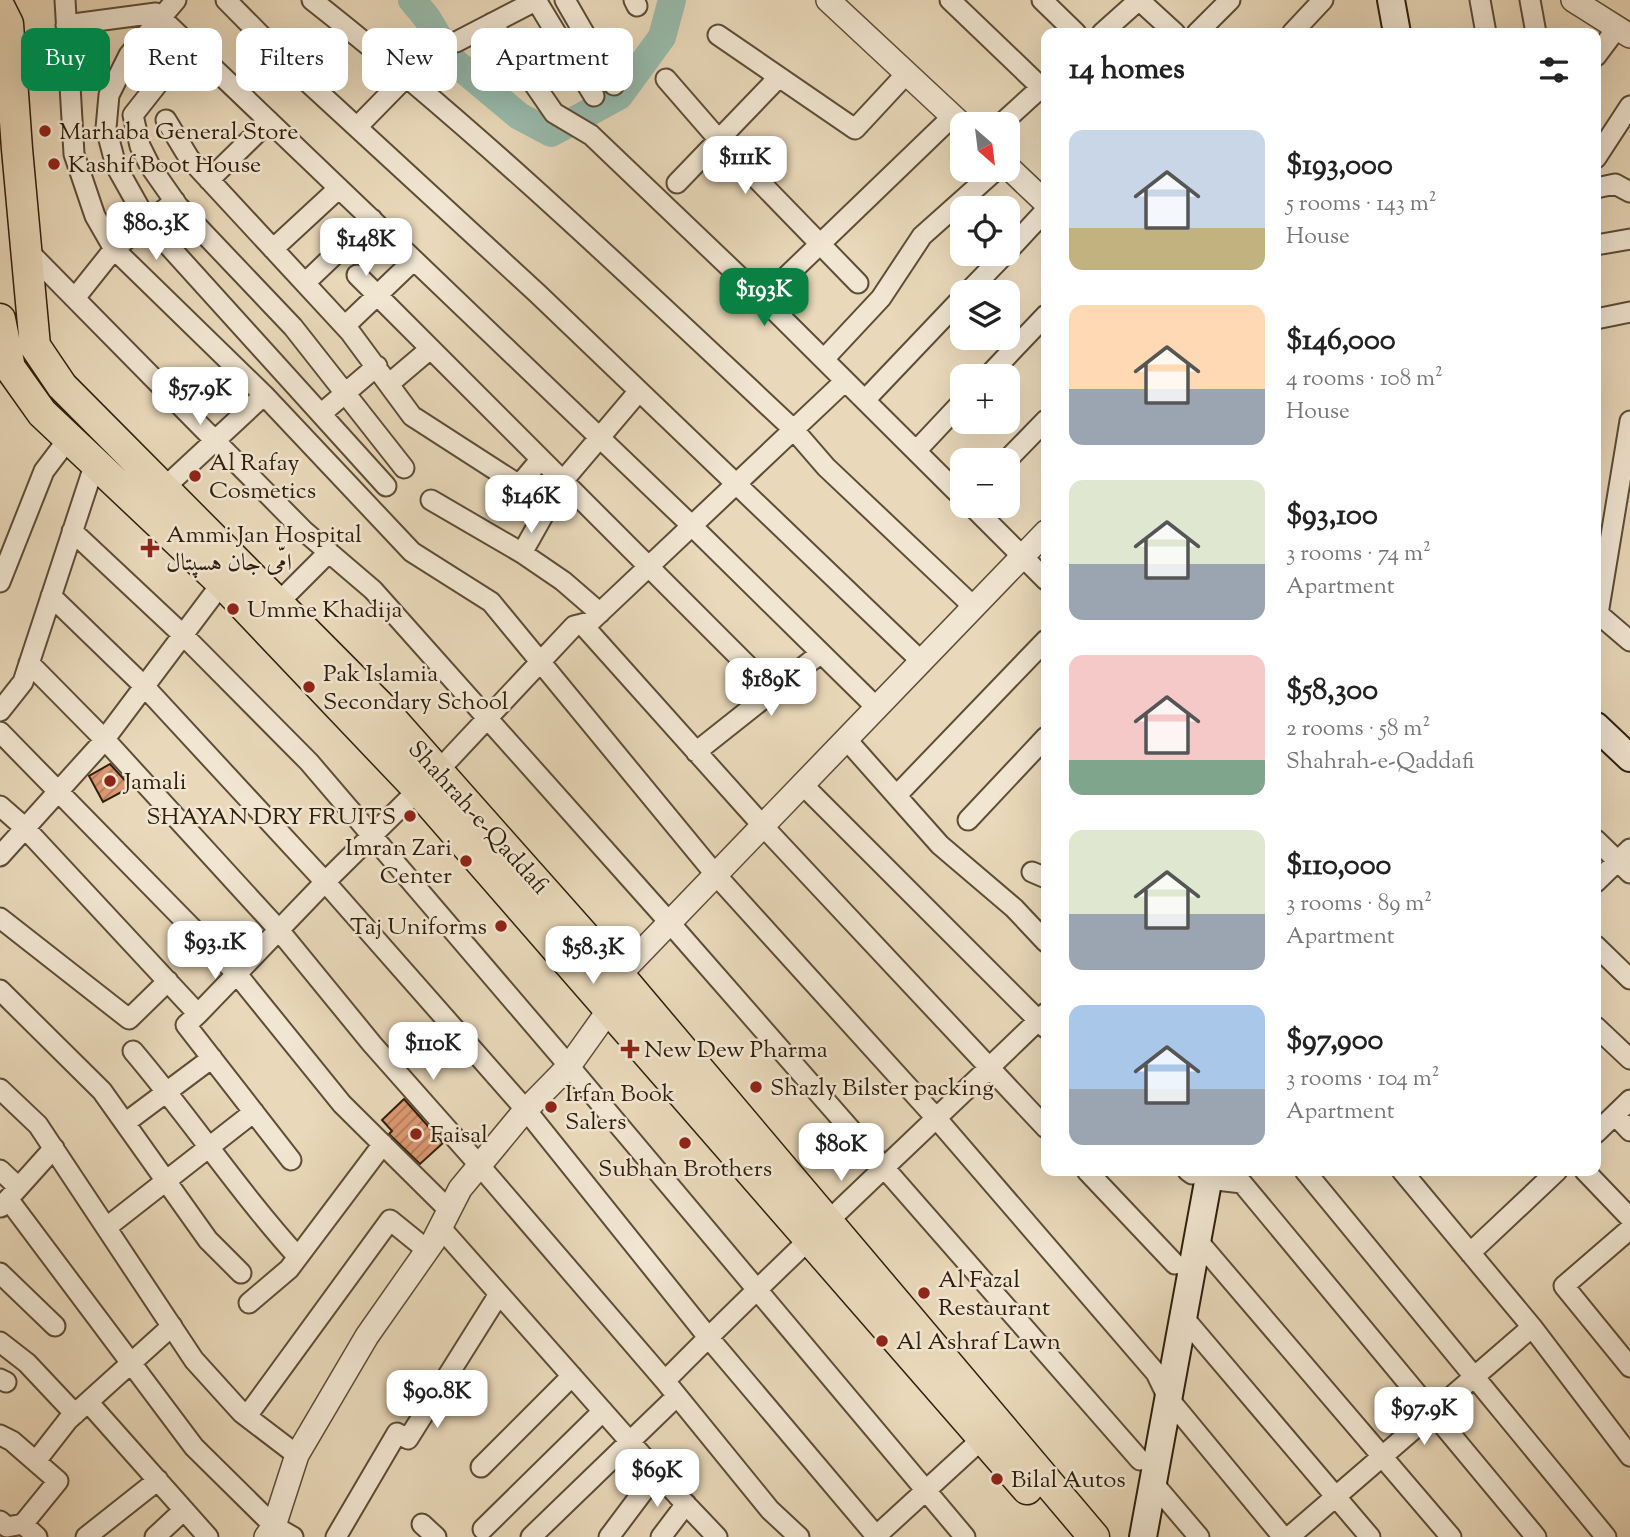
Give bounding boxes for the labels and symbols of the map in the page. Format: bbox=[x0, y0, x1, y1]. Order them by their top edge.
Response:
north arrow bbox=[950, 112, 1020, 182]
place label: Marhaba General Store bbox=[59, 116, 299, 150]
marker: Marhaba General Store bbox=[37, 123, 53, 139]
pin: $111K bbox=[696, 136, 794, 196]
place label: Kashif Boot House bbox=[68, 149, 261, 183]
marker: Kashif Boot House bbox=[46, 156, 62, 172]
pin: $80.3K bbox=[99, 202, 213, 262]
pin: $148K bbox=[317, 218, 415, 278]
pin: $193K bbox=[715, 268, 813, 328]
pin: $57.9K bbox=[143, 368, 257, 427]
place label: Al Rafay Cosmetics bbox=[209, 447, 316, 509]
marker: Al Rafay Cosmetics bbox=[187, 468, 203, 484]
pin: $146K bbox=[482, 476, 580, 535]
place label: Ammi Jan Hospital امّی جان ہسپتال bbox=[166, 519, 362, 581]
marker: Ammi Jan Hospital امّی جان ہسپتال bbox=[140, 538, 160, 558]
place label: Umme Khadija bbox=[247, 594, 403, 628]
marker: Umme Khadija bbox=[225, 601, 241, 617]
place label: Pak Islamia Secondary School bbox=[323, 658, 509, 720]
pin: $189K bbox=[722, 658, 820, 718]
marker: Pak Islamia Secondary School bbox=[301, 679, 317, 695]
street label: Shahrah-e-Qaddafi bbox=[399, 734, 556, 903]
place label: Jamali bbox=[122, 766, 187, 800]
marker: Jamali bbox=[102, 773, 118, 789]
place label: SHAYAN DRY FRUITS bbox=[146, 801, 396, 835]
marker: SHAYAN DRY FRUITS bbox=[402, 808, 418, 824]
place label: Imran Zari Center bbox=[345, 832, 452, 894]
marker: Imran Zari Center bbox=[458, 853, 474, 869]
place label: Taj Uniforms bbox=[350, 911, 487, 945]
marker: Taj Uniforms bbox=[493, 918, 509, 934]
pin: $93.1K bbox=[158, 922, 272, 981]
pin: $58.3K bbox=[536, 926, 650, 986]
pin: $110K bbox=[384, 1023, 482, 1082]
place label: New Dew Pharma bbox=[644, 1034, 828, 1068]
marker: New Dew Pharma bbox=[622, 1041, 638, 1057]
place label: Shazly Bilster packing bbox=[770, 1072, 994, 1106]
place label: Irfan Book Salers bbox=[565, 1078, 675, 1140]
marker: Shazly Bilster packing bbox=[748, 1079, 764, 1095]
marker: Irfan Book Salers bbox=[543, 1099, 559, 1115]
place label: Faisal bbox=[430, 1119, 488, 1153]
pin: $80K bbox=[800, 1124, 882, 1183]
marker: Faisal bbox=[408, 1126, 424, 1142]
marker: Subhan Brothers bbox=[677, 1135, 693, 1151]
place label: Subhan Brothers bbox=[598, 1153, 772, 1187]
place label: Al Fazal Restaurant bbox=[938, 1264, 1050, 1326]
marker: Al Fazal Restaurant bbox=[916, 1285, 932, 1301]
place label: Al Ashraf Lawn bbox=[896, 1326, 1061, 1360]
marker: Al Ashraf Lawn bbox=[874, 1333, 890, 1349]
pin: $90.8K bbox=[380, 1370, 494, 1430]
pin: $97.9K bbox=[1367, 1388, 1481, 1447]
pin: $69K bbox=[616, 1450, 698, 1509]
place label: Bilal Autos bbox=[1011, 1464, 1126, 1498]
marker: Bilal Autos bbox=[989, 1471, 1005, 1487]

